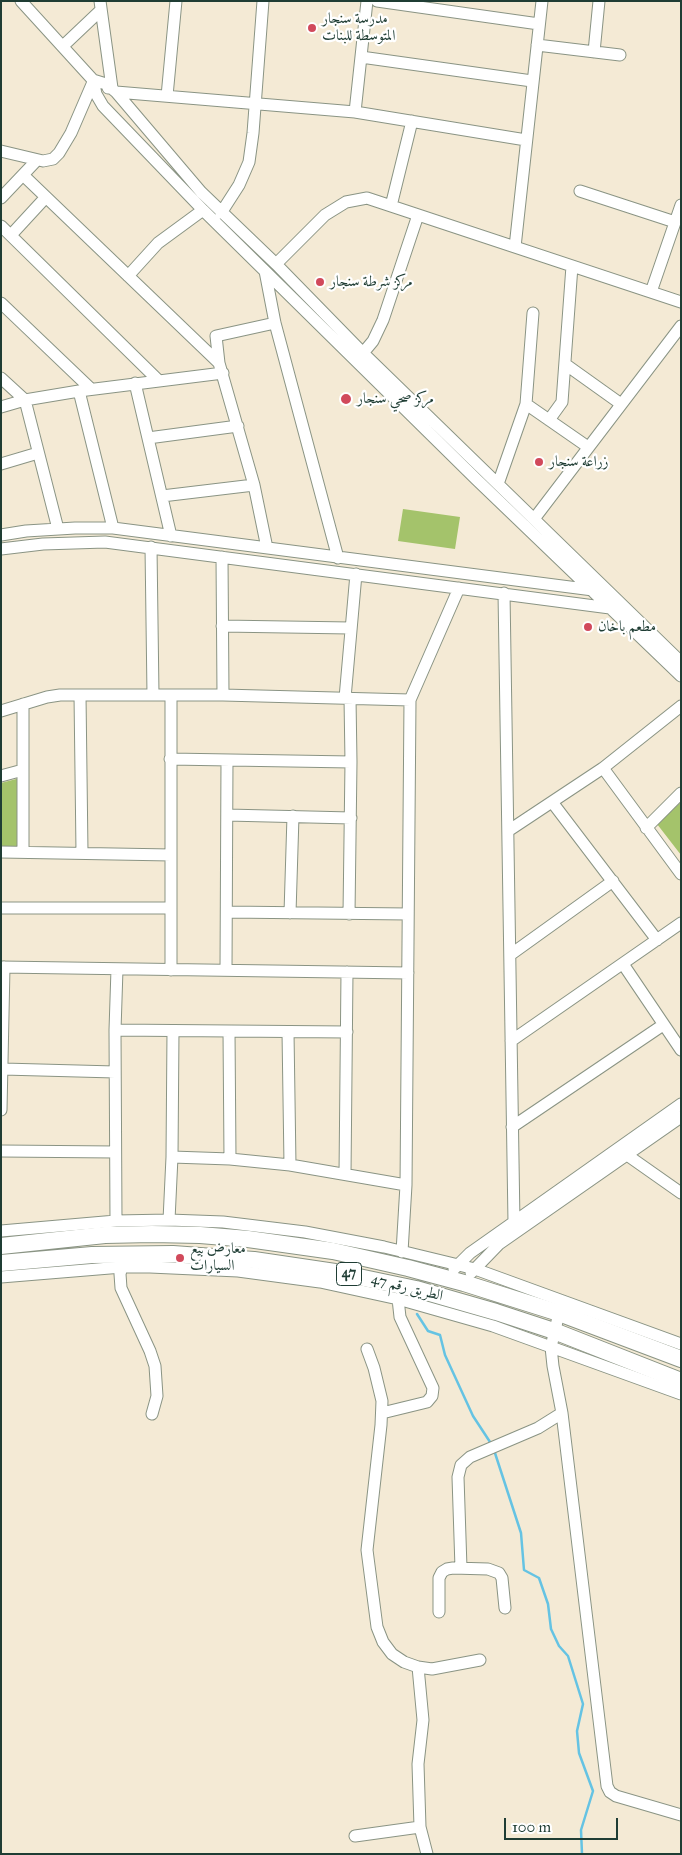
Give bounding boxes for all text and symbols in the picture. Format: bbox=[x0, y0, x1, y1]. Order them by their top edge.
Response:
place label: مدرسة سنجار المتوسطة للبنات bbox=[322, 10, 395, 45]
marker: مدرسة سنجار المتوسطة للبنات bbox=[306, 22, 318, 34]
place label: مركز شرطة سنجار bbox=[330, 273, 413, 291]
marker: مركز شرطة سنجار bbox=[314, 276, 326, 288]
place label: مركز صحي سنجار bbox=[357, 390, 434, 408]
marker: مركز صحي سنجار bbox=[339, 392, 353, 406]
place label: زراعة سنجار bbox=[549, 453, 609, 471]
marker: زراعة سنجار bbox=[533, 456, 545, 468]
place label: مطعم باخان bbox=[598, 618, 656, 636]
marker: مطعم باخان bbox=[582, 621, 594, 633]
place label: معارض بيع السيارات bbox=[190, 1240, 246, 1275]
marker: معارض بيع السيارات bbox=[174, 1252, 186, 1264]
road number: 47 bbox=[336, 1262, 362, 1286]
street label: الطريق رقم 47 bbox=[369, 1270, 445, 1306]
scale bar bbox=[507, 1808, 621, 1840]
text: 100 m bbox=[512, 1818, 551, 1836]

